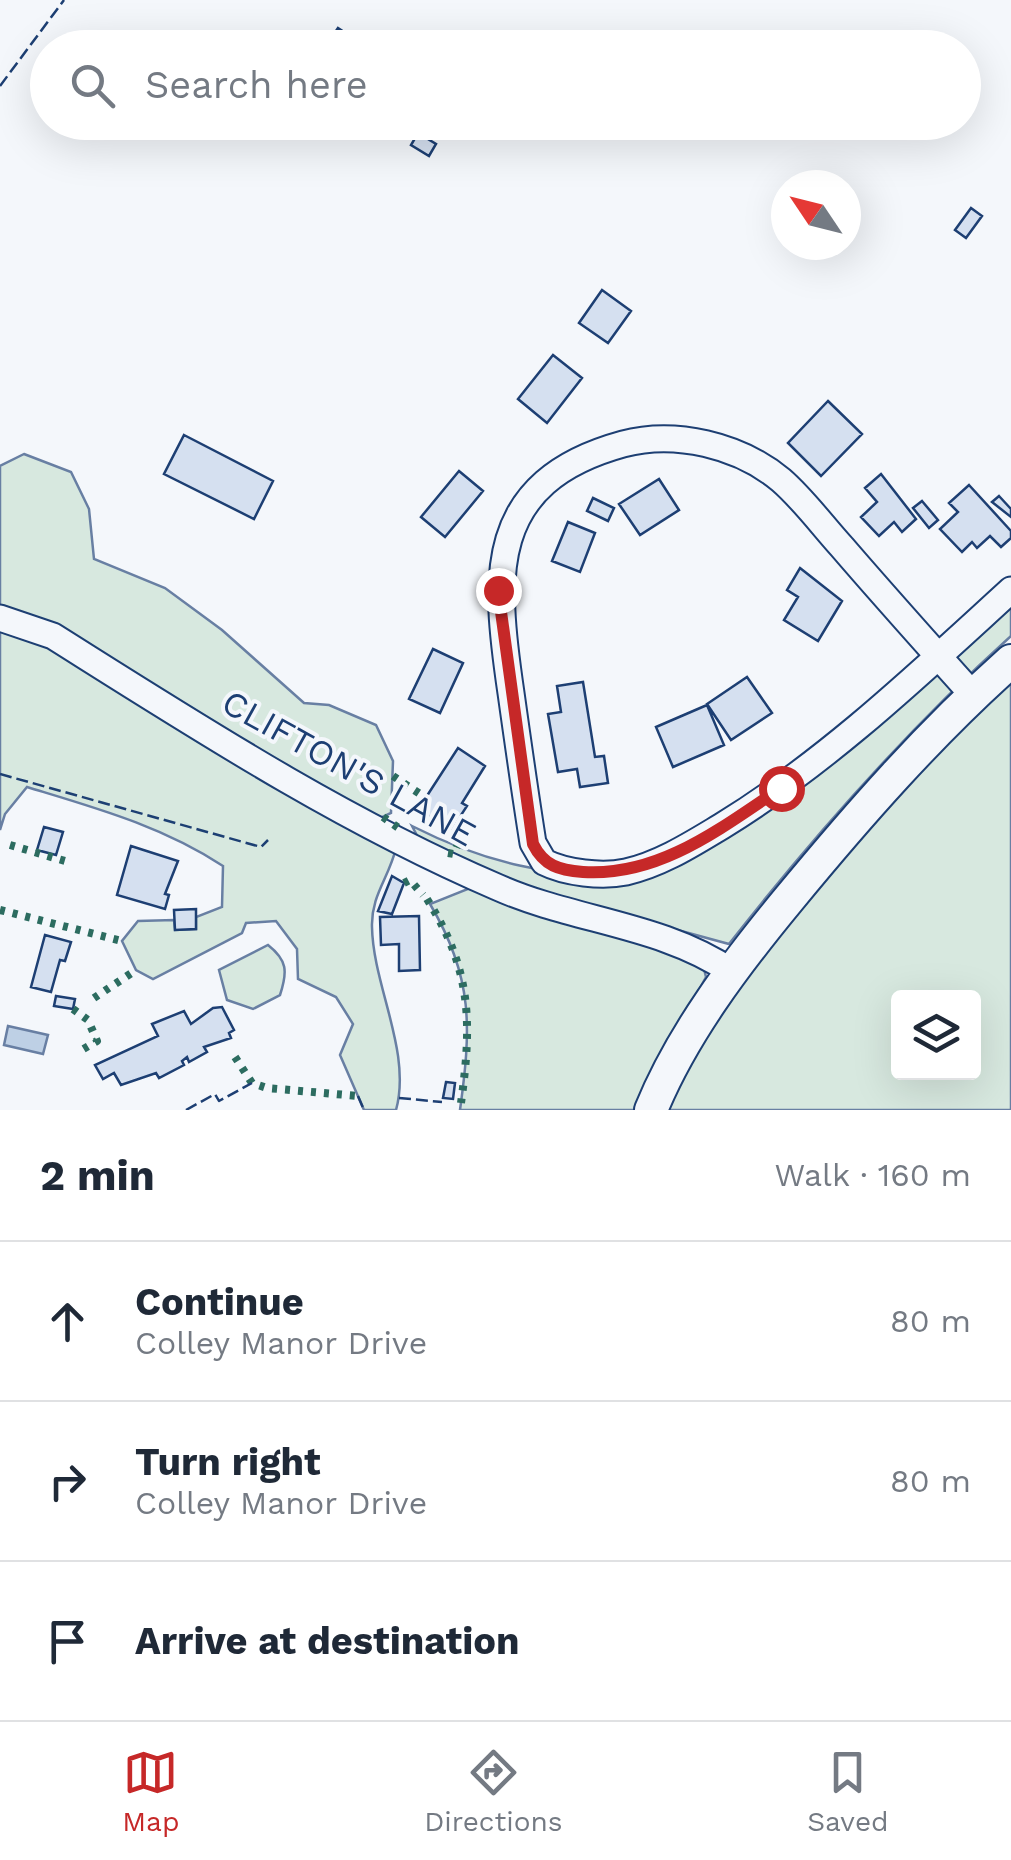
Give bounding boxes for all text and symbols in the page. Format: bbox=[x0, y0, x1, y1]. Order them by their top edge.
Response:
search box bbox=[30, 30, 981, 140]
icon: search bbox=[65, 58, 120, 113]
text: Search here bbox=[145, 63, 368, 107]
north arrow bbox=[771, 170, 861, 260]
route end bbox=[476, 568, 522, 614]
street label: CLIFTON'S LANE bbox=[215, 681, 483, 855]
route start bbox=[759, 766, 805, 812]
map controls bbox=[891, 990, 981, 1080]
button: layers bbox=[891, 990, 981, 1080]
text: 2 min bbox=[40, 1151, 155, 1200]
text: Walk · 160 m bbox=[775, 1156, 971, 1194]
text: Continue bbox=[135, 1280, 304, 1324]
icon: ahead bbox=[40, 1294, 95, 1349]
text: 80 m bbox=[890, 1302, 971, 1340]
text: Colley Manor Drive bbox=[135, 1324, 427, 1362]
text: Turn right bbox=[135, 1440, 321, 1484]
icon: right bbox=[40, 1454, 95, 1509]
text: 80 m bbox=[890, 1462, 971, 1500]
text: Colley Manor Drive bbox=[135, 1484, 427, 1522]
icon: arrive bbox=[40, 1614, 95, 1669]
text: Arrive at destination bbox=[135, 1619, 520, 1663]
tab: Map bbox=[122, 1745, 180, 1838]
tab: Directions bbox=[424, 1745, 563, 1838]
tab: Saved bbox=[807, 1745, 889, 1838]

